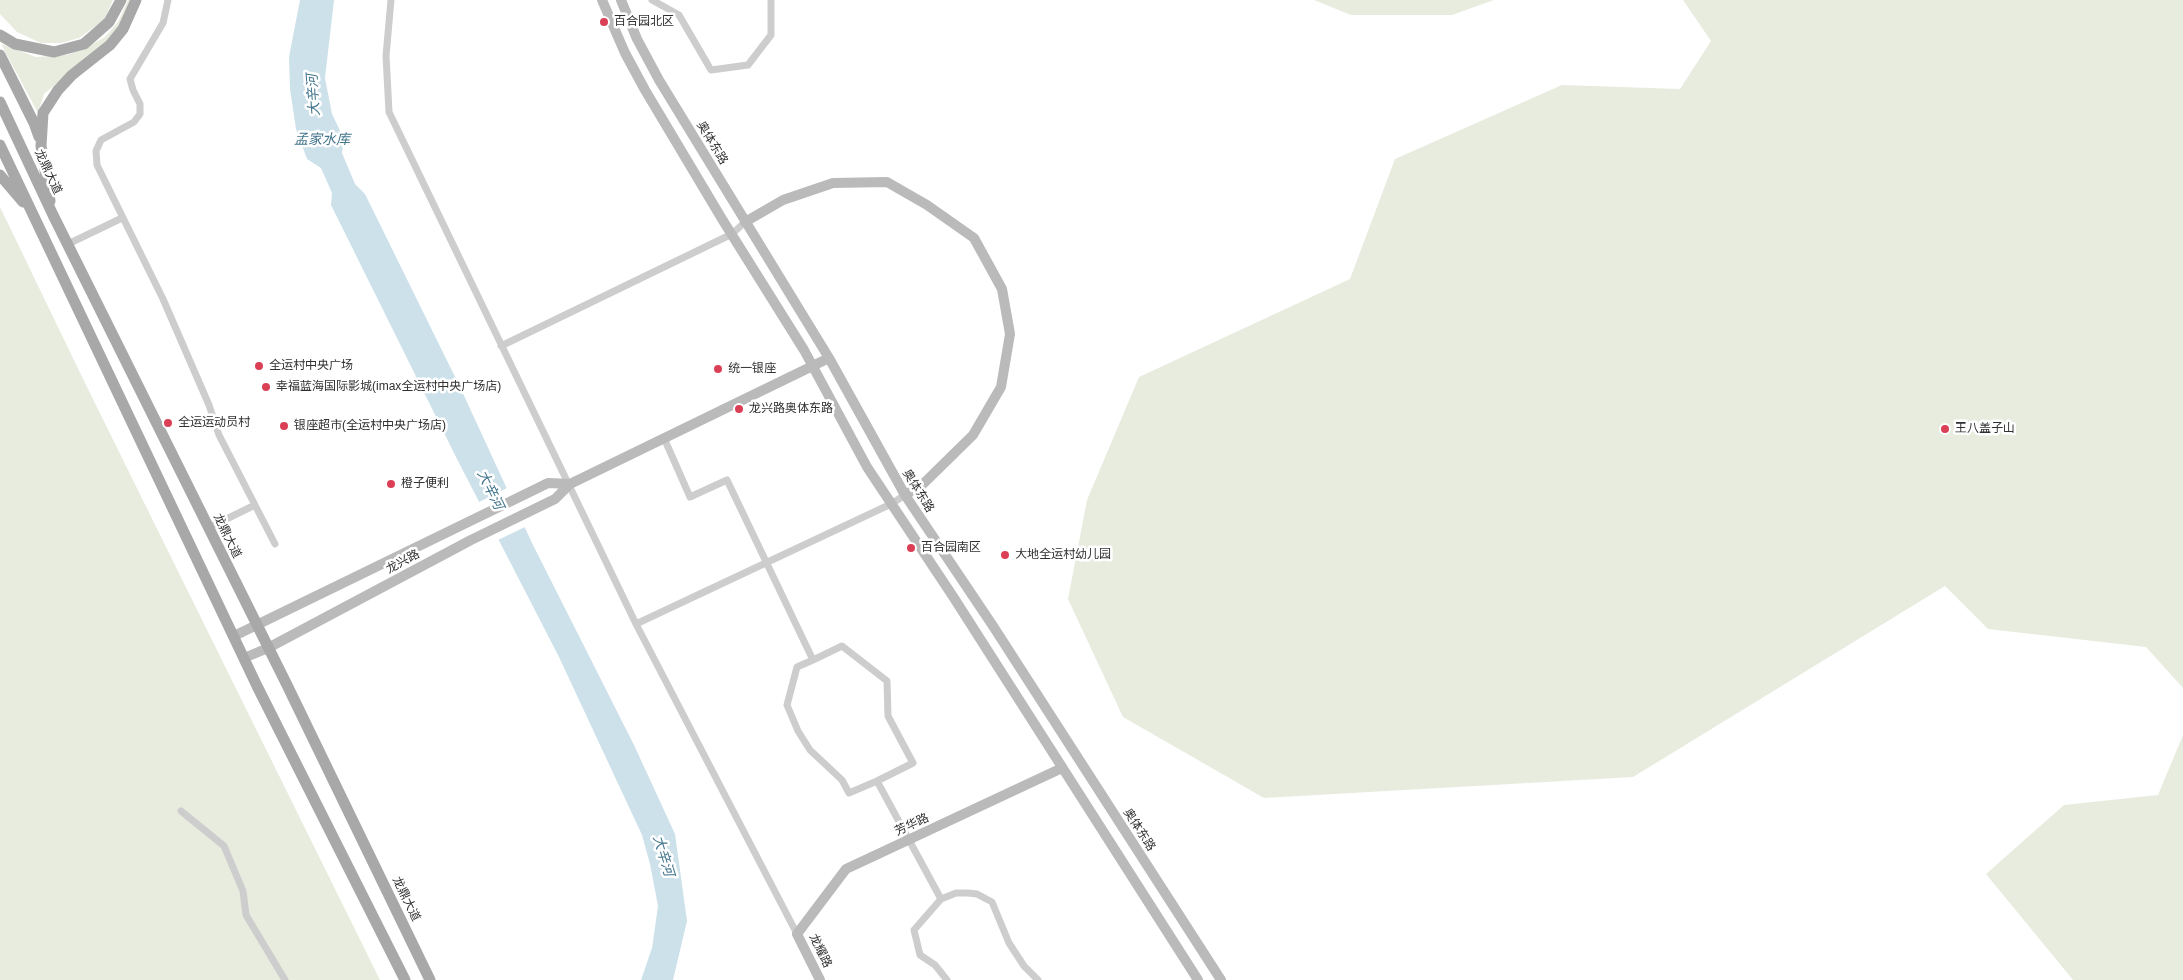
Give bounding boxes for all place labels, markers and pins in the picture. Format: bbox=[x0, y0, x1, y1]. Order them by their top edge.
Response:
place label: 百合园北区 bbox=[614, 15, 674, 29]
marker: 百合园北区 bbox=[598, 16, 610, 28]
place label: 全运村中央广场 bbox=[269, 359, 353, 373]
marker: 全运村中央广场 bbox=[253, 360, 265, 372]
place label: 统一银座 bbox=[728, 362, 776, 376]
marker: 统一银座 bbox=[712, 363, 724, 375]
place label: 幸福蓝海国际影城(imax全运村中央广场店) bbox=[276, 380, 501, 394]
marker: 幸福蓝海国际影城(imax全运村中央广场店) bbox=[260, 381, 272, 393]
place label: 龙兴路奥体东路 bbox=[749, 402, 833, 416]
marker: 龙兴路奥体东路 bbox=[733, 403, 745, 415]
place label: 全运运动员村 bbox=[178, 416, 250, 430]
marker: 全运运动员村 bbox=[162, 417, 174, 429]
place label: 银座超市(全运村中央广场店) bbox=[294, 419, 446, 433]
marker: 银座超市(全运村中央广场店) bbox=[278, 420, 290, 432]
place label: 王八盖子山 bbox=[1955, 422, 2015, 436]
marker: 王八盖子山 bbox=[1939, 423, 1951, 435]
place label: 橙子便利 bbox=[401, 477, 449, 491]
marker: 橙子便利 bbox=[385, 478, 397, 490]
place label: 百合园南区 bbox=[921, 541, 981, 555]
marker: 百合园南区 bbox=[905, 542, 917, 554]
place label: 大地全运村幼儿园 bbox=[1015, 548, 1111, 562]
marker: 大地全运村幼儿园 bbox=[999, 549, 1011, 561]

